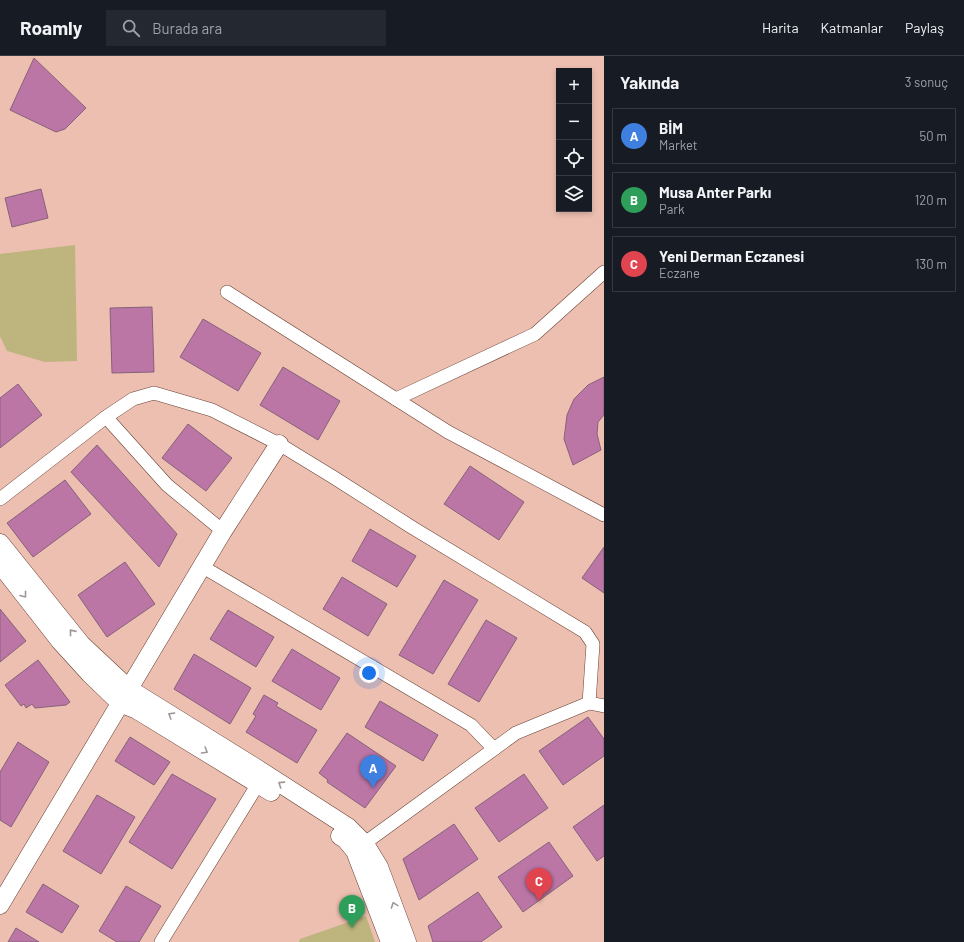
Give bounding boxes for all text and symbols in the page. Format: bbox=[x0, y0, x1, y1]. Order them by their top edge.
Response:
search box bbox=[106, 10, 386, 46]
text: Roamly bbox=[20, 16, 82, 39]
icon: search bbox=[120, 17, 142, 39]
text: Burada ara bbox=[152, 19, 222, 37]
text: Harita bbox=[762, 19, 799, 36]
text: Katmanlar bbox=[821, 19, 883, 36]
text: Paylaş bbox=[905, 19, 944, 36]
map controls bbox=[556, 68, 592, 212]
button: + bbox=[556, 68, 592, 104]
text: Yakında bbox=[620, 72, 679, 92]
text: 3 sonuç bbox=[905, 74, 948, 90]
button: − bbox=[556, 104, 592, 140]
text: BİM bbox=[659, 119, 683, 137]
text: A bbox=[630, 128, 638, 144]
text: 50 m bbox=[920, 128, 947, 144]
text: Market bbox=[659, 137, 698, 153]
button: locate bbox=[556, 140, 592, 176]
button: layers bbox=[556, 176, 592, 212]
text: Musa Anter Parkı bbox=[659, 183, 771, 201]
text: B bbox=[630, 192, 638, 208]
text: 120 m bbox=[915, 192, 947, 208]
text: Park bbox=[659, 201, 685, 217]
text: Yeni Derman Eczanesi bbox=[659, 247, 804, 265]
text: C bbox=[630, 256, 638, 272]
text: 130 m bbox=[915, 256, 947, 272]
text: Eczane bbox=[659, 265, 700, 281]
one-way arrow bbox=[19, 591, 26, 598]
one-way arrow bbox=[69, 629, 76, 636]
your location bbox=[359, 663, 379, 683]
one-way arrow bbox=[168, 712, 175, 719]
one-way arrow bbox=[201, 747, 208, 754]
pin: A bbox=[360, 755, 386, 788]
one-way arrow bbox=[278, 781, 285, 789]
pin: C bbox=[526, 868, 552, 901]
pin: B bbox=[339, 895, 365, 928]
one-way arrow bbox=[390, 902, 399, 909]

